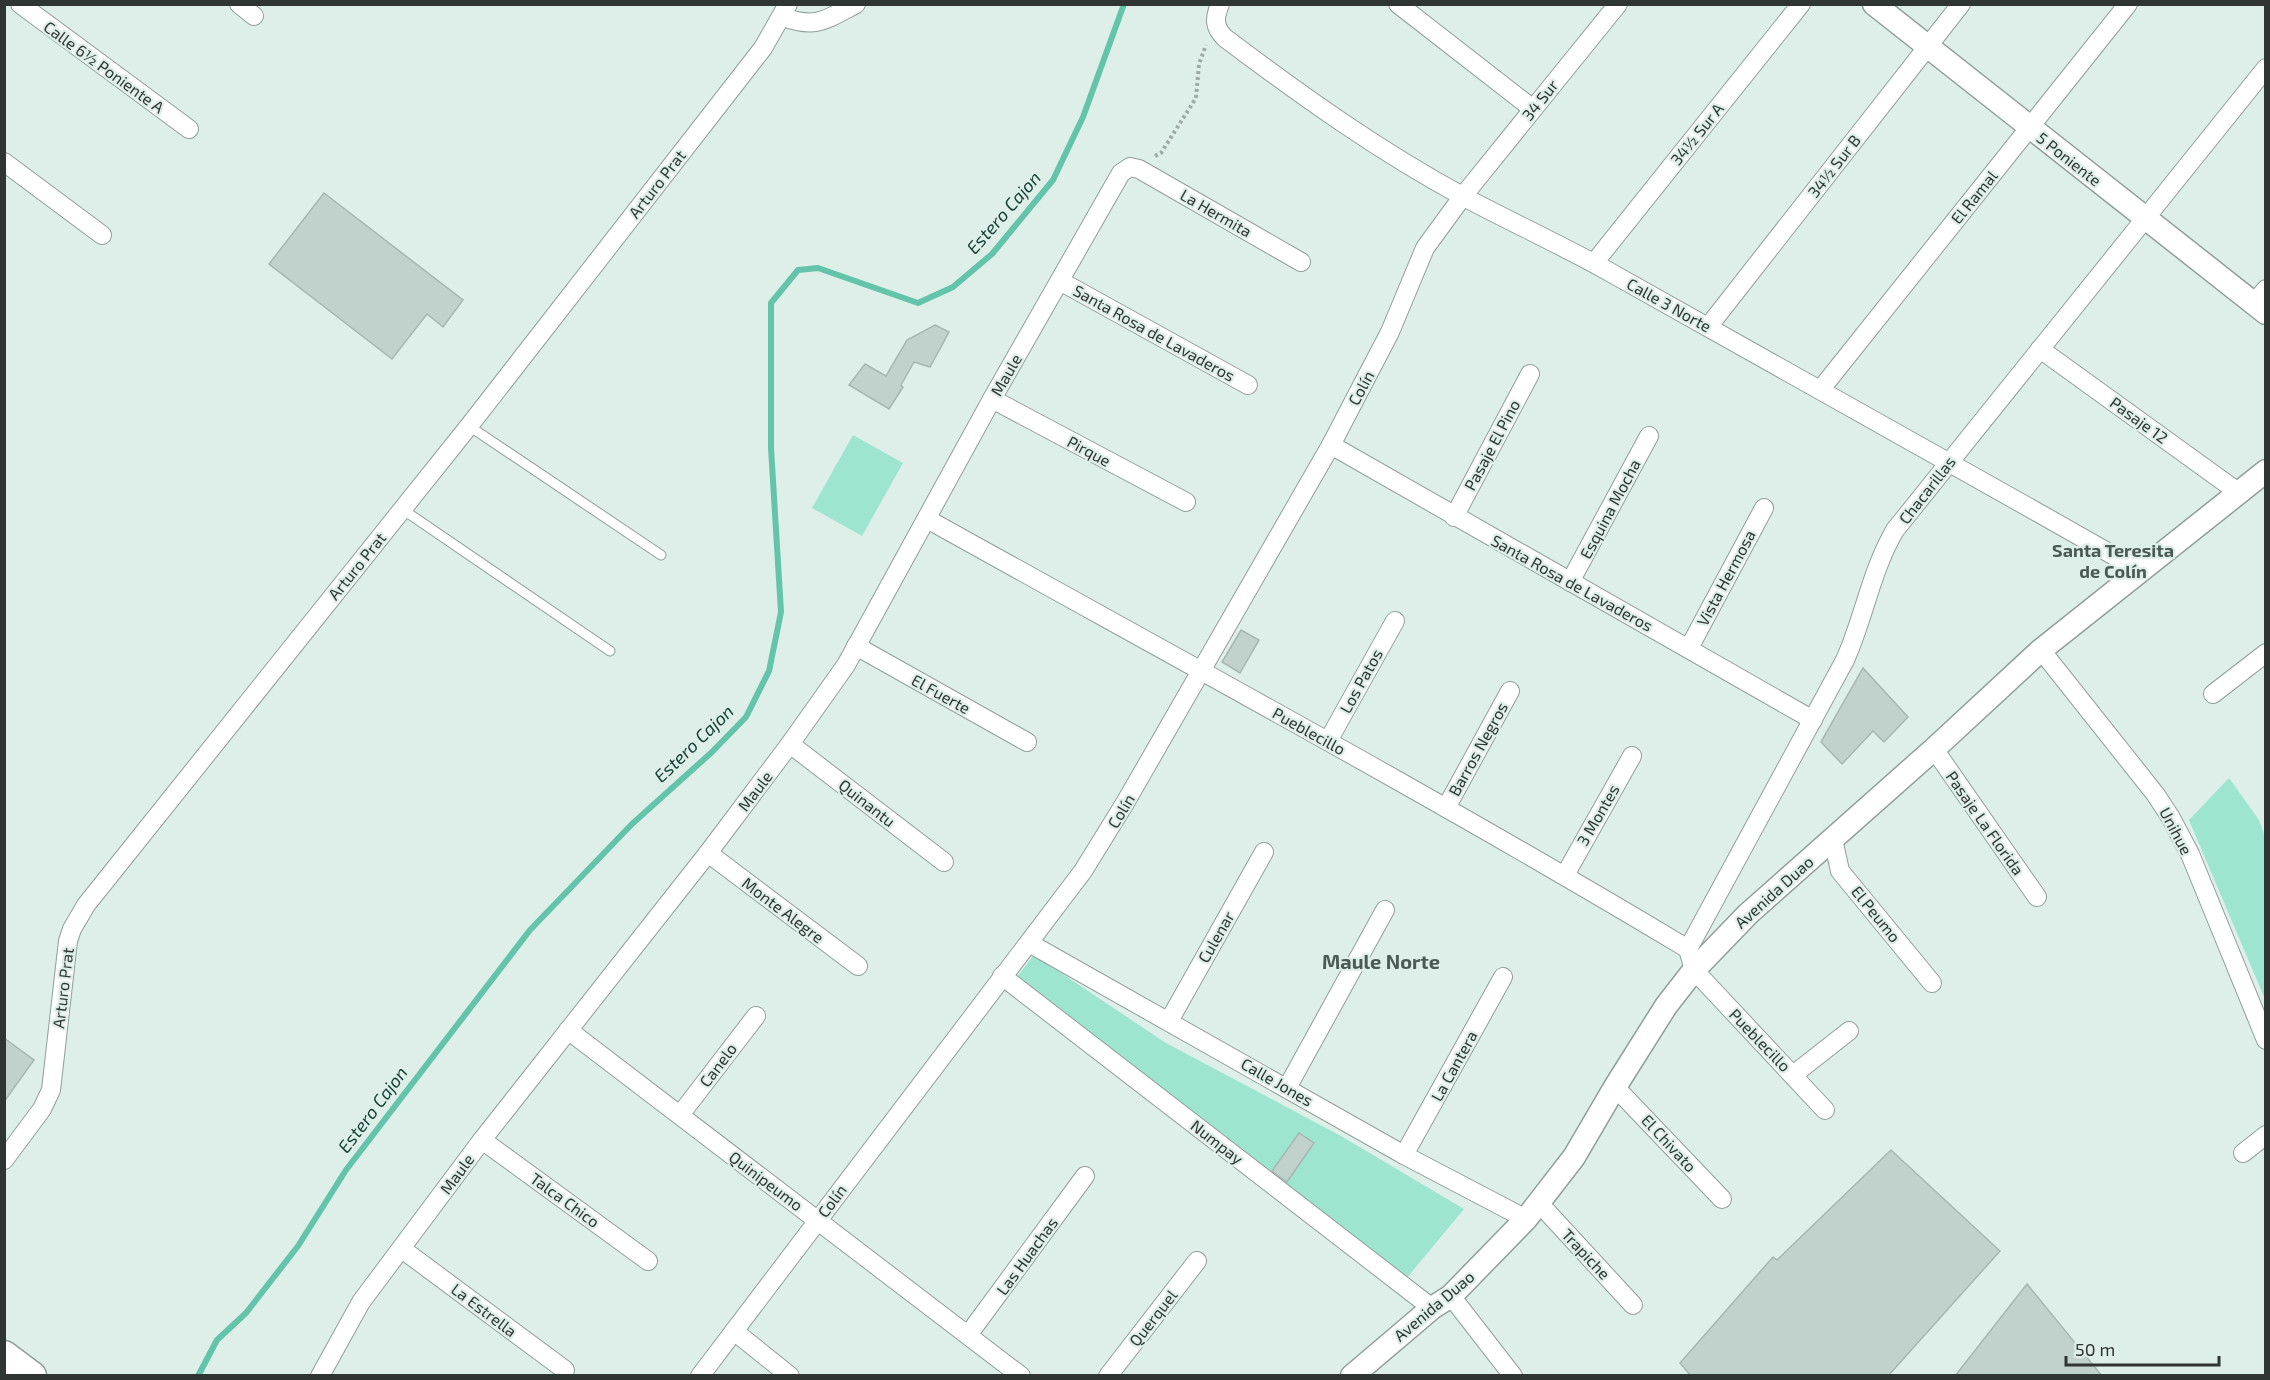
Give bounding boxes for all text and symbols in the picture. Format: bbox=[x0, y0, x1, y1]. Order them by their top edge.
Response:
street label: Calle 6½ Poniente A bbox=[41, 17, 168, 117]
street label: 34 Sur bbox=[1517, 75, 1562, 124]
street label: 34½ Sur A bbox=[1666, 99, 1727, 168]
street label: 5 Poniente bbox=[2033, 128, 2105, 190]
street label: 34½ Sur B bbox=[1803, 131, 1864, 201]
street label: Arturo Prat bbox=[624, 146, 689, 222]
street label: El Ramal bbox=[1946, 166, 2001, 227]
water label: Estero Cajon bbox=[961, 167, 1045, 258]
street label: La Hermita bbox=[1177, 185, 1255, 241]
street label: Calle 3 Norte bbox=[1624, 274, 1715, 336]
street label: Santa Rosa de Lavaderos bbox=[1070, 280, 1238, 385]
street label: Maule bbox=[986, 350, 1025, 399]
street label: Colín bbox=[1344, 367, 1377, 408]
street label: Pasaje 12 bbox=[2106, 392, 2172, 448]
street label: Pasaje El Pino bbox=[1460, 396, 1524, 494]
street label: Pirque bbox=[1064, 431, 1114, 470]
street label: Chacarillas bbox=[1894, 452, 1959, 527]
street label: Esquina Mocha bbox=[1575, 456, 1644, 562]
street label: Vista Hermosa bbox=[1692, 527, 1759, 629]
street label: Arturo Prat bbox=[324, 528, 390, 603]
street label: Santa Rosa de Lavaderos bbox=[1488, 530, 1656, 635]
district label: Santa Teresita de Colín bbox=[2052, 539, 2174, 582]
street label: Los Patos bbox=[1335, 645, 1386, 716]
street label: El Fuerte bbox=[909, 670, 974, 717]
street label: Barros Negros bbox=[1444, 699, 1511, 799]
water label: Estero Cajon bbox=[649, 700, 738, 787]
street label: Pueblecillo bbox=[1270, 703, 1349, 758]
street label: Maule bbox=[733, 767, 776, 814]
street label: Pasaje La Florida bbox=[1942, 767, 2028, 879]
street label: Quinantu bbox=[835, 775, 899, 831]
street label: 3 Montes bbox=[1572, 781, 1623, 849]
street label: Colín bbox=[1103, 790, 1138, 831]
street label: Unihue bbox=[2156, 804, 2197, 858]
street label: Avenida Duao bbox=[1731, 851, 1817, 932]
street label: Monte Alegre bbox=[739, 873, 828, 946]
street label: El Peumo bbox=[1848, 882, 1905, 946]
street label: Culenar bbox=[1193, 907, 1238, 966]
street label: Arturo Prat bbox=[48, 946, 77, 1029]
district label: Maule Norte bbox=[1322, 949, 1440, 973]
street label: Pueblecillo bbox=[1726, 1004, 1795, 1075]
street label: La Cantera bbox=[1426, 1027, 1481, 1104]
street label: Canelo bbox=[695, 1039, 740, 1090]
street label: Calle Jones bbox=[1238, 1053, 1317, 1110]
water label: Estero Cajon bbox=[333, 1062, 412, 1157]
street label: El Chivato bbox=[1638, 1110, 1701, 1175]
street label: Numpay bbox=[1187, 1115, 1248, 1168]
street label: Quinipeumo bbox=[725, 1147, 807, 1215]
street label: Maule bbox=[436, 1150, 478, 1198]
street label: Talca Chico bbox=[527, 1168, 604, 1231]
street label: Colín bbox=[813, 1181, 850, 1221]
street label: Las Huachas bbox=[992, 1213, 1061, 1298]
street label: Trapiche bbox=[1558, 1225, 1614, 1283]
street label: Avenida Duao bbox=[1390, 1267, 1478, 1345]
street label: La Estrella bbox=[448, 1279, 521, 1340]
street label: Querquel bbox=[1125, 1286, 1181, 1350]
scale bar bbox=[2066, 1329, 2219, 1367]
text: 50 m bbox=[2075, 1338, 2115, 1360]

